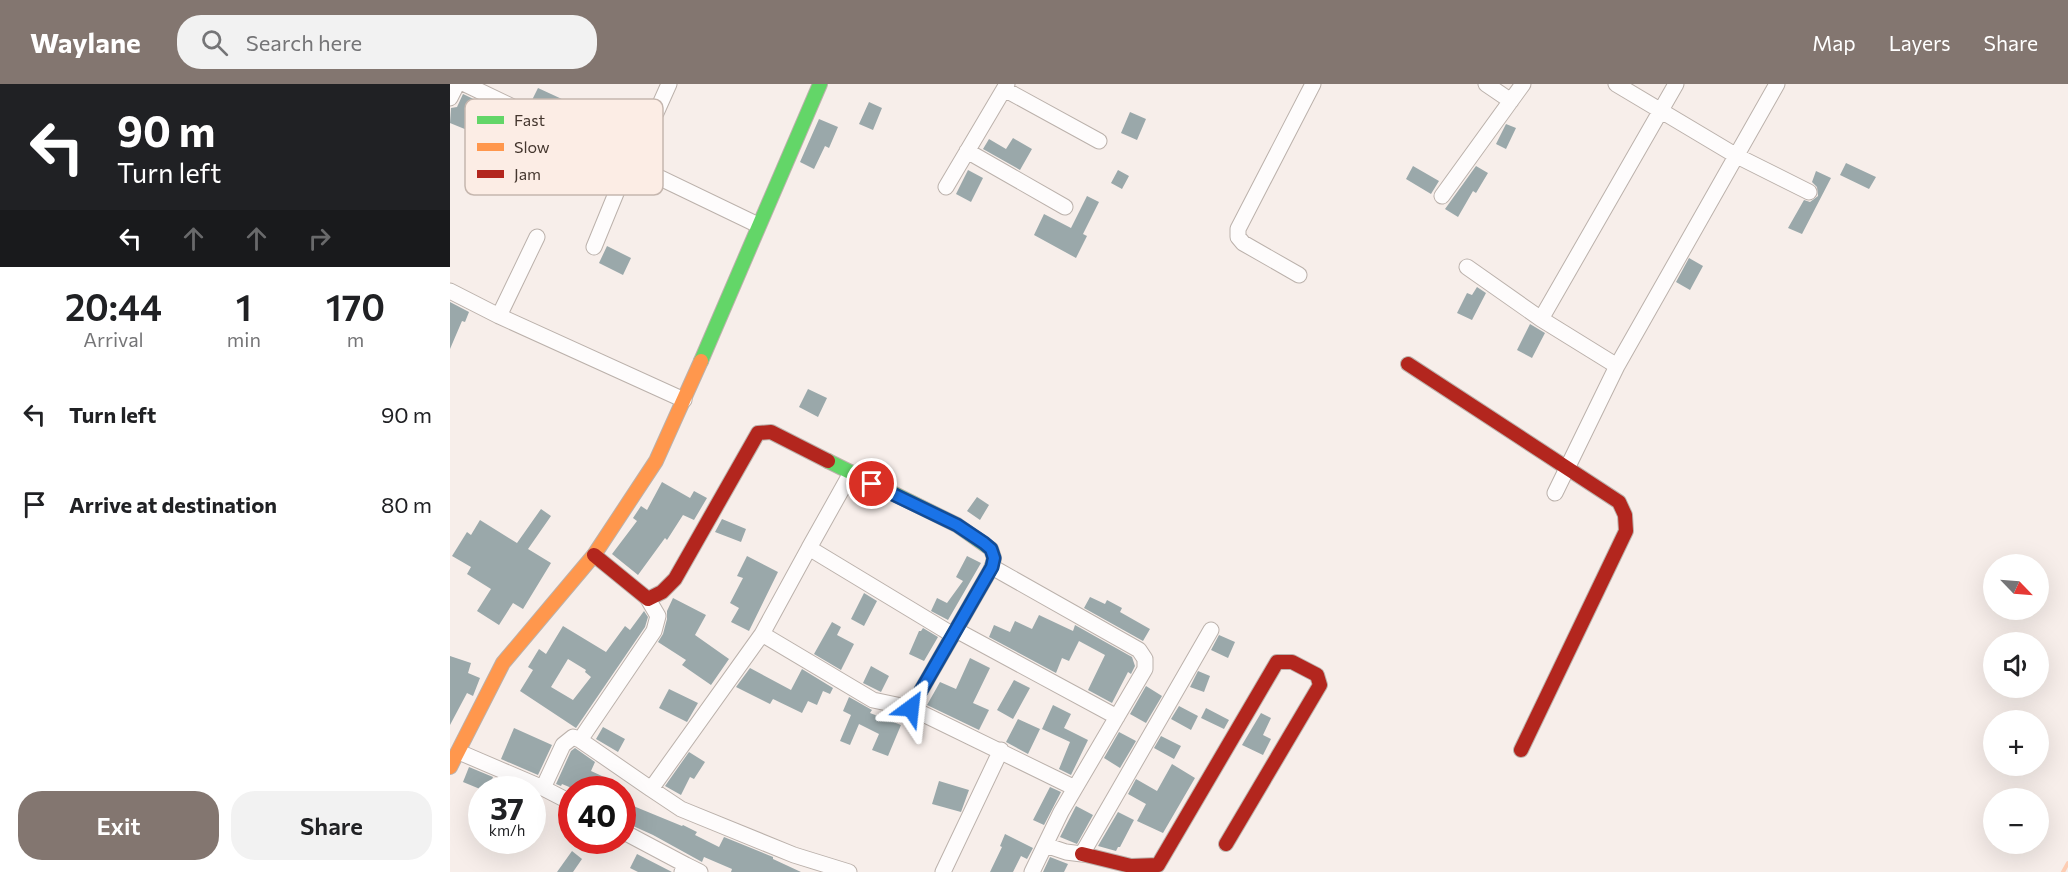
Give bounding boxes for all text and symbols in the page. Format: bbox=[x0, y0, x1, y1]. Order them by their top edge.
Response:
search box bbox=[177, 15, 597, 69]
text: Waylane bbox=[30, 25, 141, 59]
icon: search bbox=[198, 26, 231, 59]
text: Search here bbox=[246, 29, 362, 56]
text: Map bbox=[1812, 30, 1856, 55]
text: Layers bbox=[1889, 30, 1951, 55]
text: Share bbox=[1984, 30, 2038, 55]
legend bbox=[465, 99, 663, 195]
text: 90 m bbox=[117, 104, 216, 156]
icon: left bbox=[18, 108, 96, 186]
text: Fast bbox=[514, 110, 545, 129]
text: Slow bbox=[514, 137, 550, 156]
text: Turn left bbox=[117, 156, 221, 189]
text: Jam bbox=[514, 164, 541, 183]
icon: left bbox=[114, 222, 147, 255]
icon: ahead bbox=[177, 222, 210, 255]
icon: ahead bbox=[240, 222, 273, 255]
icon: right bbox=[303, 222, 336, 255]
text: 20:44 bbox=[65, 284, 162, 328]
text: 1 bbox=[236, 284, 252, 328]
text: 170 bbox=[326, 284, 385, 328]
text: Arrival bbox=[83, 327, 144, 351]
text: min bbox=[227, 327, 261, 351]
text: m bbox=[347, 327, 364, 351]
icon: left bbox=[18, 398, 51, 431]
text: Turn left bbox=[69, 401, 156, 428]
text: 90 m bbox=[381, 401, 432, 428]
pin bbox=[846, 458, 897, 509]
icon: arrive bbox=[855, 467, 888, 500]
icon: arrive bbox=[18, 488, 51, 521]
text: Arrive at destination bbox=[69, 491, 277, 518]
text: 80 m bbox=[381, 491, 432, 518]
north arrow bbox=[1983, 554, 2049, 620]
map controls bbox=[1983, 554, 2049, 854]
button: sound bbox=[1983, 632, 2049, 698]
position arrow bbox=[879, 676, 943, 740]
button: + bbox=[1983, 710, 2049, 776]
speed limit sign: 40 bbox=[558, 776, 636, 854]
button: − bbox=[1983, 788, 2049, 854]
text: 37 bbox=[490, 789, 524, 826]
button: Exit bbox=[18, 791, 219, 860]
button: Share bbox=[231, 791, 432, 860]
text: km/h bbox=[489, 821, 525, 839]

